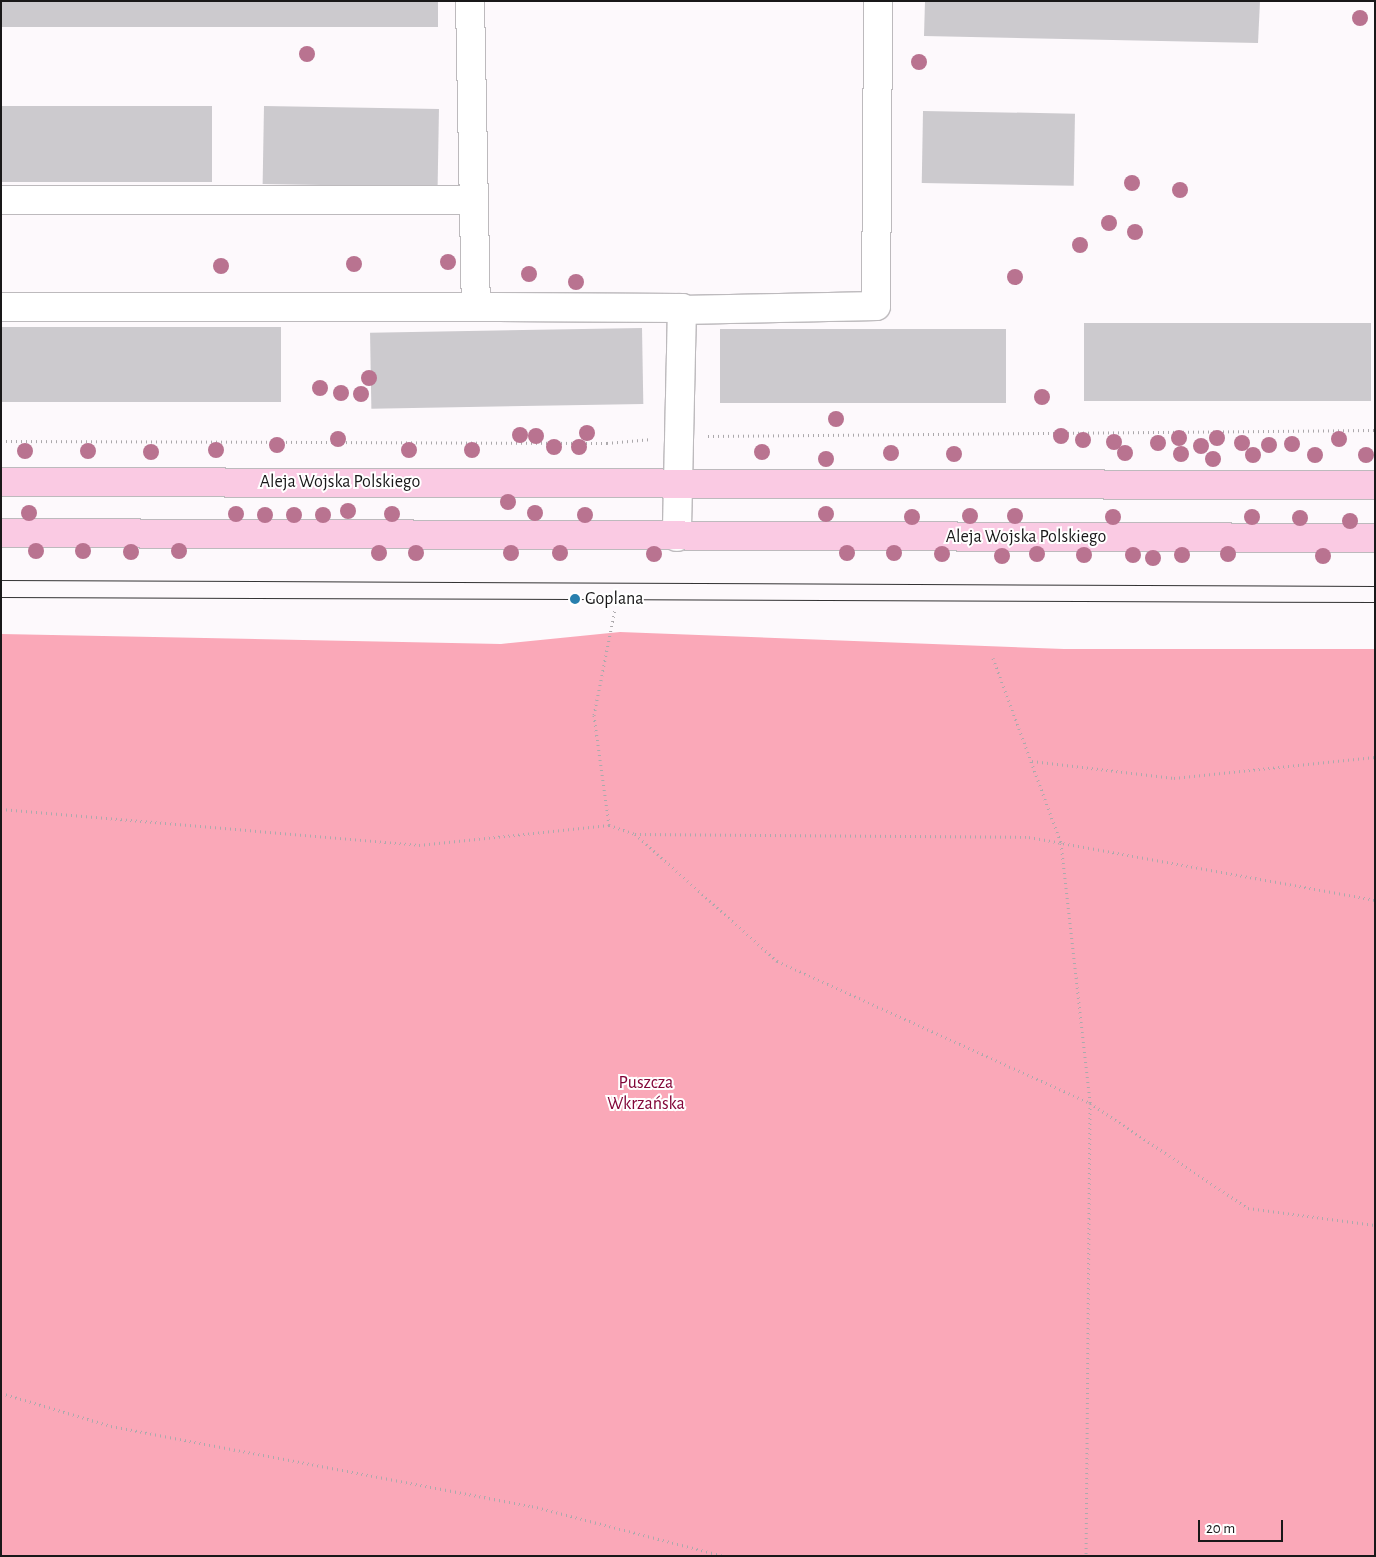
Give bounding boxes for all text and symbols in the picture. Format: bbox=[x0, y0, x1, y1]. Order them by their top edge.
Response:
street label: Aleja Wojska Polskiego bbox=[260, 471, 420, 493]
street label: Aleja Wojska Polskiego bbox=[946, 526, 1106, 548]
place label: Goplana bbox=[585, 588, 644, 610]
marker: Goplana bbox=[569, 593, 581, 605]
park label: Puszcza Wkrzańska bbox=[607, 1073, 685, 1116]
scale bar bbox=[1201, 1510, 1286, 1542]
text: 20 m bbox=[1206, 1521, 1235, 1536]

